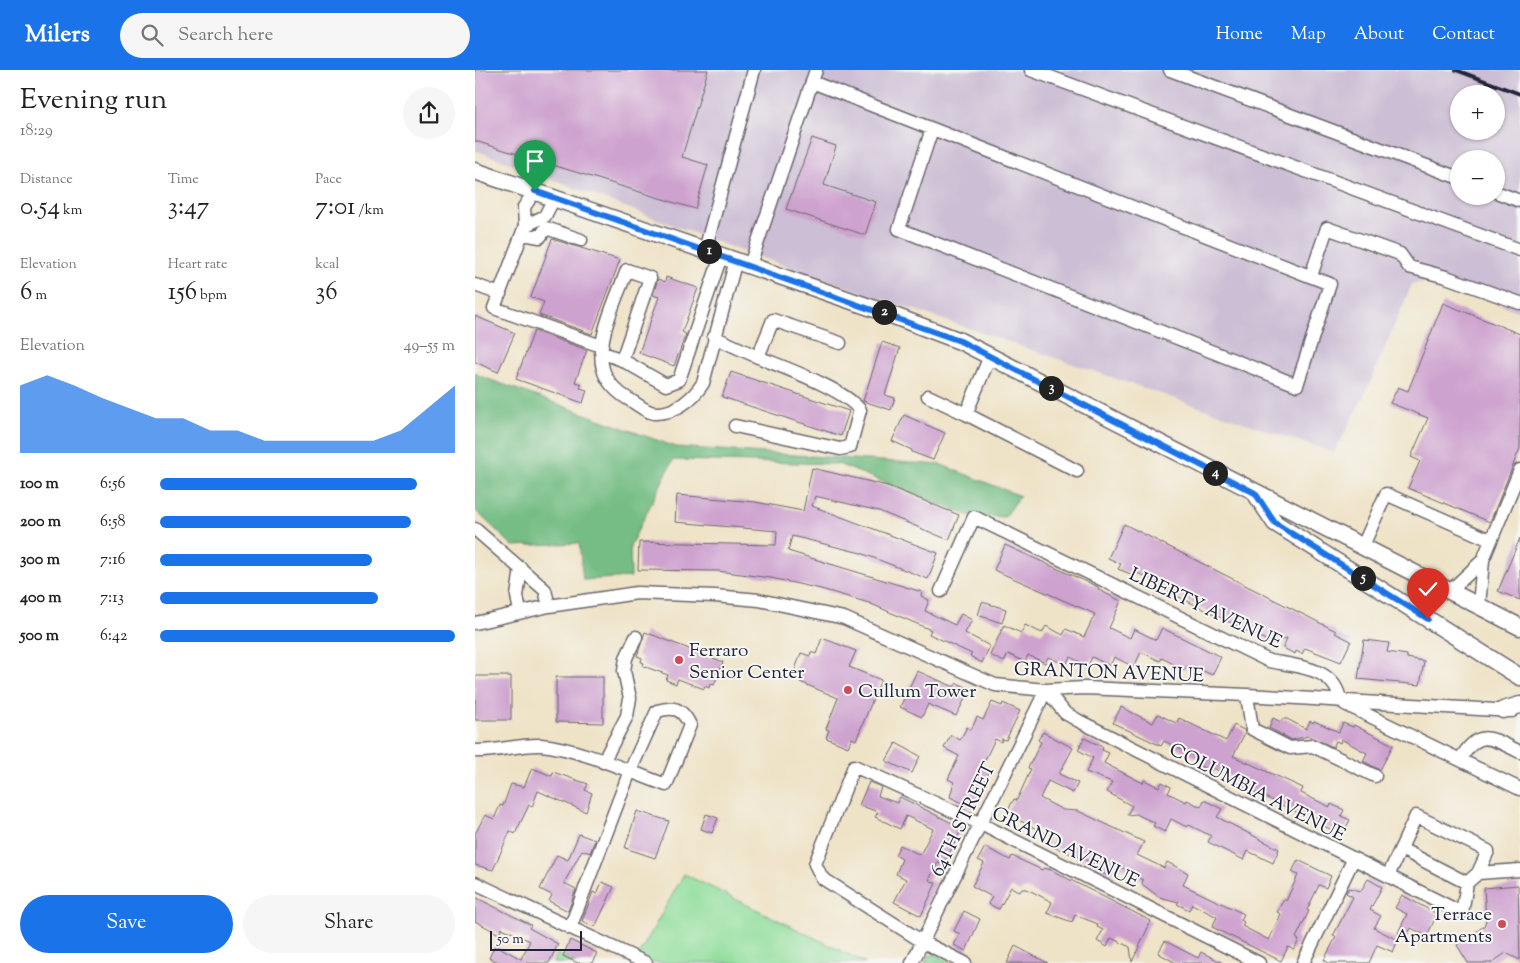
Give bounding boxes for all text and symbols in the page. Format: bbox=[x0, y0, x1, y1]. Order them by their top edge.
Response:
search box bbox=[120, 13, 470, 58]
text: Milers bbox=[25, 18, 90, 52]
icon: search bbox=[138, 21, 166, 49]
text: Search here bbox=[178, 22, 273, 49]
text: Home bbox=[1216, 22, 1263, 48]
text: Map bbox=[1291, 22, 1326, 48]
text: About bbox=[1354, 22, 1404, 48]
text: Contact bbox=[1432, 22, 1495, 48]
text: Evening run bbox=[20, 81, 167, 121]
map controls bbox=[1450, 85, 1505, 205]
button: + bbox=[1450, 85, 1505, 140]
button: share bbox=[403, 87, 455, 139]
text: 18:29 bbox=[20, 120, 53, 143]
pin bbox=[514, 140, 556, 191]
icon: arrive bbox=[521, 147, 549, 175]
button: − bbox=[1450, 150, 1505, 205]
text: Distance bbox=[20, 170, 73, 190]
text: Time bbox=[168, 170, 199, 190]
text: Pace bbox=[315, 170, 342, 190]
text: 0.54 bbox=[20, 190, 60, 226]
text: 3:47 bbox=[168, 190, 209, 226]
text: 7:01 bbox=[315, 190, 356, 226]
text: km bbox=[60, 201, 82, 221]
text: /km bbox=[356, 201, 384, 221]
pin: 1 bbox=[697, 238, 721, 264]
text: 1 bbox=[707, 241, 712, 261]
text: Elevation bbox=[20, 255, 77, 275]
text: Heart rate bbox=[168, 255, 227, 275]
text: kcal bbox=[315, 255, 339, 275]
text: 6 bbox=[20, 275, 32, 311]
text: 156 bbox=[168, 275, 197, 311]
text: 36 bbox=[315, 275, 338, 311]
text: m bbox=[32, 286, 47, 306]
text: bpm bbox=[197, 286, 227, 306]
pin: 2 bbox=[871, 300, 897, 324]
text: 2 bbox=[881, 302, 888, 322]
text: Elevation bbox=[20, 335, 85, 358]
text: 49–55 m bbox=[404, 335, 455, 358]
pin: 3 bbox=[1039, 376, 1063, 400]
text: 3 bbox=[1049, 378, 1054, 398]
pin: 4 bbox=[1203, 460, 1227, 486]
text: 4 bbox=[1212, 463, 1219, 483]
text: 100 m bbox=[20, 473, 59, 496]
text: 6:56 bbox=[100, 473, 125, 496]
text: 200 m bbox=[20, 511, 61, 534]
text: 6:58 bbox=[100, 511, 125, 534]
text: 300 m bbox=[20, 549, 60, 572]
text: 7:16 bbox=[100, 549, 126, 572]
street label: LIBERTY AVENUE bbox=[1124, 562, 1286, 657]
pin: 5 bbox=[1351, 566, 1375, 590]
text: 5 bbox=[1361, 568, 1366, 588]
pin bbox=[1407, 568, 1449, 619]
icon: check bbox=[1414, 575, 1442, 603]
text: 400 m bbox=[20, 587, 62, 610]
text: 7:13 bbox=[100, 587, 124, 610]
text: 500 m bbox=[20, 625, 59, 648]
text: 6:42 bbox=[100, 625, 128, 648]
place label: Ferraro Senior Center bbox=[689, 638, 804, 687]
marker: Ferraro Senior Center bbox=[673, 654, 685, 666]
street label: GRANTON AVENUE bbox=[1014, 657, 1205, 690]
place label: Cullum Tower bbox=[858, 679, 976, 706]
marker: Cullum Tower bbox=[842, 684, 854, 696]
street label: COLUMBIA AVENUE bbox=[1164, 737, 1350, 850]
street label: 64TH STREET bbox=[925, 758, 1004, 882]
street label: GRAND AVENUE bbox=[987, 801, 1143, 896]
button: Save bbox=[20, 895, 233, 953]
button: Share bbox=[243, 895, 455, 953]
place label: Terrace Apartments bbox=[1395, 902, 1492, 951]
marker: Terrace Apartments bbox=[1496, 918, 1508, 930]
scale bar bbox=[490, 928, 583, 951]
text: 50 m bbox=[497, 930, 524, 950]

